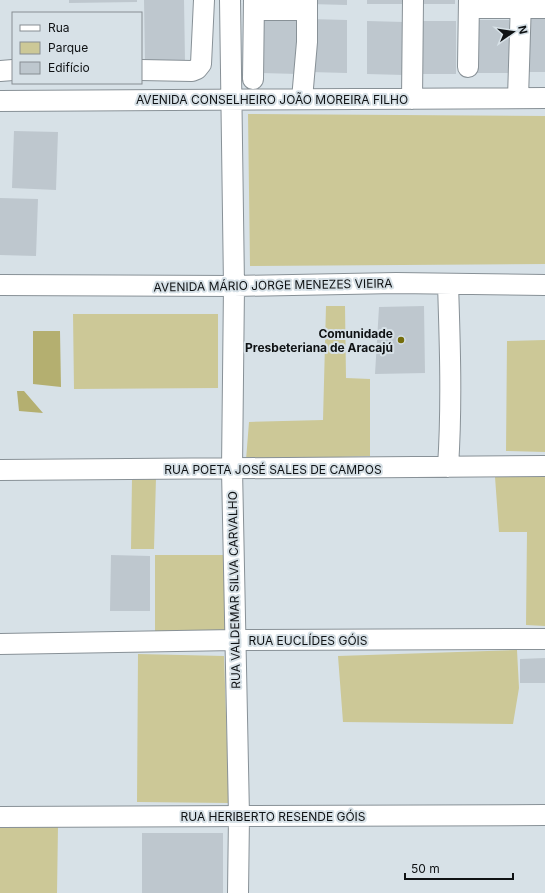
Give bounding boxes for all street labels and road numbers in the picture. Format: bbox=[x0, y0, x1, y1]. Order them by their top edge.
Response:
street label: AVENIDA CONSELHEIRO JOÃO MOREIRA FILHO bbox=[136, 92, 408, 107]
street label: AVENIDA MÁRIO JORGE MENEZES VIEIRA bbox=[153, 275, 393, 295]
street label: RUA POETA JOSÉ SALES DE CAMPOS bbox=[164, 462, 382, 477]
street label: RUA VALDEMAR SILVA CARVALHO bbox=[225, 491, 243, 689]
street label: RUA EUCLÍDES GÓIS bbox=[249, 633, 368, 648]
street label: RUA HERIBERTO RESENDE GÓIS bbox=[180, 809, 366, 824]

